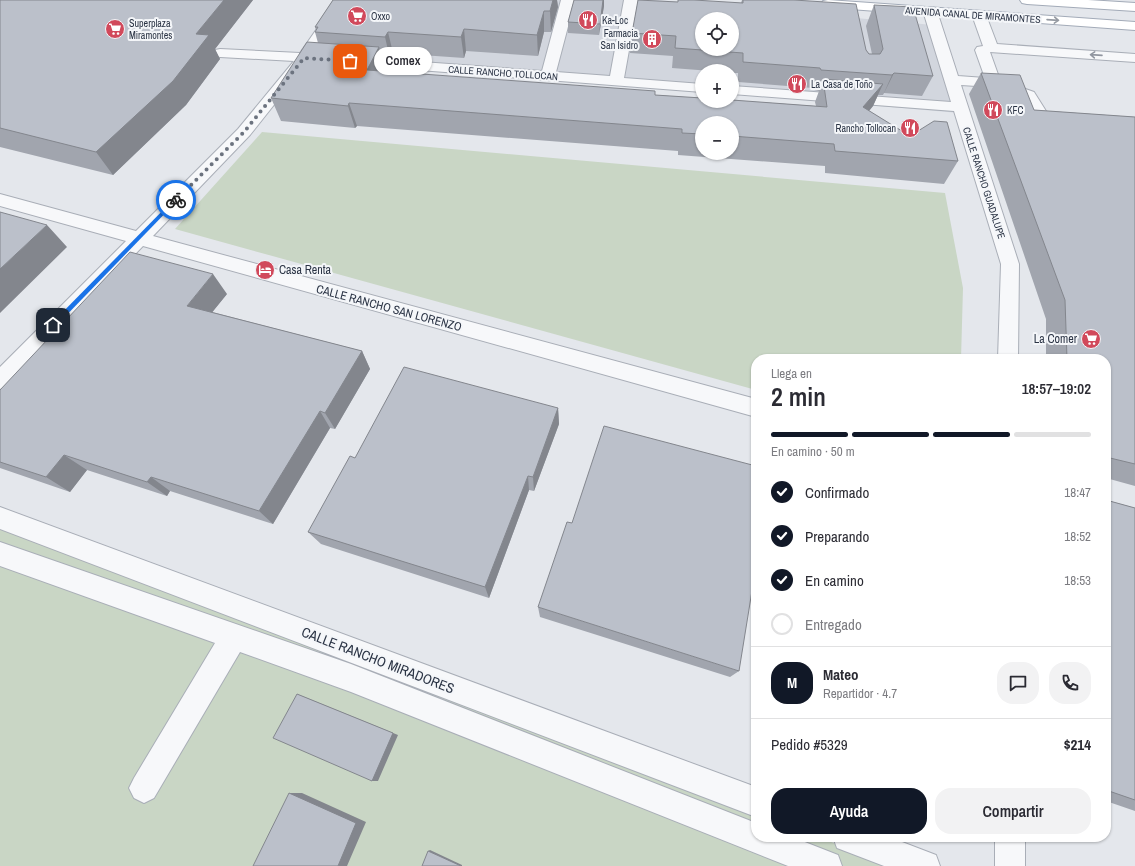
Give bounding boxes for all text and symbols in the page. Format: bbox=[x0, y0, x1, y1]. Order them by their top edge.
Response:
street label: AVENIDA CANAL DE MIRAMONTES bbox=[904, 4, 1042, 26]
supermarket icon: Oxxo bbox=[346, 5, 368, 27]
restaurant icon: Ka-Loc bbox=[577, 9, 599, 31]
place label: Oxxo bbox=[371, 10, 391, 23]
map controls bbox=[695, 12, 739, 160]
button: locate bbox=[695, 12, 739, 56]
place label: Ka-Loc bbox=[602, 14, 628, 27]
place label: Superplaza Miramontes bbox=[129, 17, 172, 42]
one-way arrow bbox=[1046, 17, 1059, 24]
supermarket icon: Superplaza Miramontes bbox=[104, 18, 126, 40]
place label: Farmacia San Isidro bbox=[601, 27, 638, 52]
building icon: Farmacia San Isidro bbox=[641, 28, 663, 50]
pin bbox=[333, 44, 367, 78]
callout: Comex bbox=[374, 47, 432, 75]
icon: bag bbox=[339, 50, 361, 72]
one-way arrow bbox=[1090, 51, 1103, 59]
text: Comex bbox=[386, 52, 420, 69]
street label: CALLE RANCHO TOLLOCAN bbox=[448, 63, 558, 83]
button: + bbox=[695, 64, 739, 108]
restaurant icon: La Casa de Toño bbox=[786, 73, 808, 95]
place label: La Casa de Toño bbox=[811, 78, 873, 91]
restaurant icon: KFC bbox=[982, 99, 1004, 121]
place label: KFC bbox=[1007, 104, 1023, 117]
button: − bbox=[695, 116, 739, 160]
restaurant icon: Rancho Tollocan bbox=[899, 117, 921, 139]
place label: Rancho Tollocan bbox=[836, 122, 896, 135]
street label: CALLE RANCHO GUADALUPE bbox=[960, 126, 1008, 240]
courier bbox=[156, 180, 196, 220]
icon: bike bbox=[165, 189, 187, 211]
hotel icon: Casa Renta bbox=[254, 259, 276, 281]
place label: Casa Renta bbox=[279, 262, 331, 278]
street label: CALLE RANCHO SAN LORENZO bbox=[315, 281, 464, 335]
pin bbox=[36, 308, 70, 342]
icon: home bbox=[42, 314, 64, 336]
supermarket icon: La Comer bbox=[1080, 328, 1102, 350]
place label: La Comer bbox=[1034, 331, 1078, 347]
text: Llega en bbox=[771, 365, 812, 382]
text: 18:57–19:02 bbox=[1022, 378, 1091, 399]
text: 2 min bbox=[771, 379, 826, 414]
text: En camino · 50 m bbox=[771, 443, 855, 460]
icon: check bbox=[771, 481, 793, 503]
text: Confirmado bbox=[805, 482, 869, 503]
text: 18:47 bbox=[1064, 484, 1091, 501]
icon: check bbox=[771, 525, 793, 547]
text: Preparando bbox=[805, 526, 869, 547]
text: 18:52 bbox=[1064, 528, 1091, 545]
icon: check bbox=[771, 569, 793, 591]
text: En camino bbox=[805, 570, 864, 591]
text: 18:53 bbox=[1064, 572, 1091, 589]
text: Entregado bbox=[805, 614, 862, 635]
street label: CALLE RANCHO MIRADORES bbox=[299, 623, 457, 698]
button: chat bbox=[997, 662, 1039, 704]
button: phone bbox=[1049, 662, 1091, 704]
text: Mateo bbox=[823, 664, 859, 685]
text: M bbox=[787, 672, 797, 693]
text: Repartidor · 4.7 bbox=[823, 685, 897, 702]
text: Pedido #5329 bbox=[771, 734, 848, 755]
text: $214 bbox=[1064, 734, 1091, 755]
button: Ayuda bbox=[771, 788, 927, 834]
button: Compartir bbox=[935, 788, 1091, 834]

